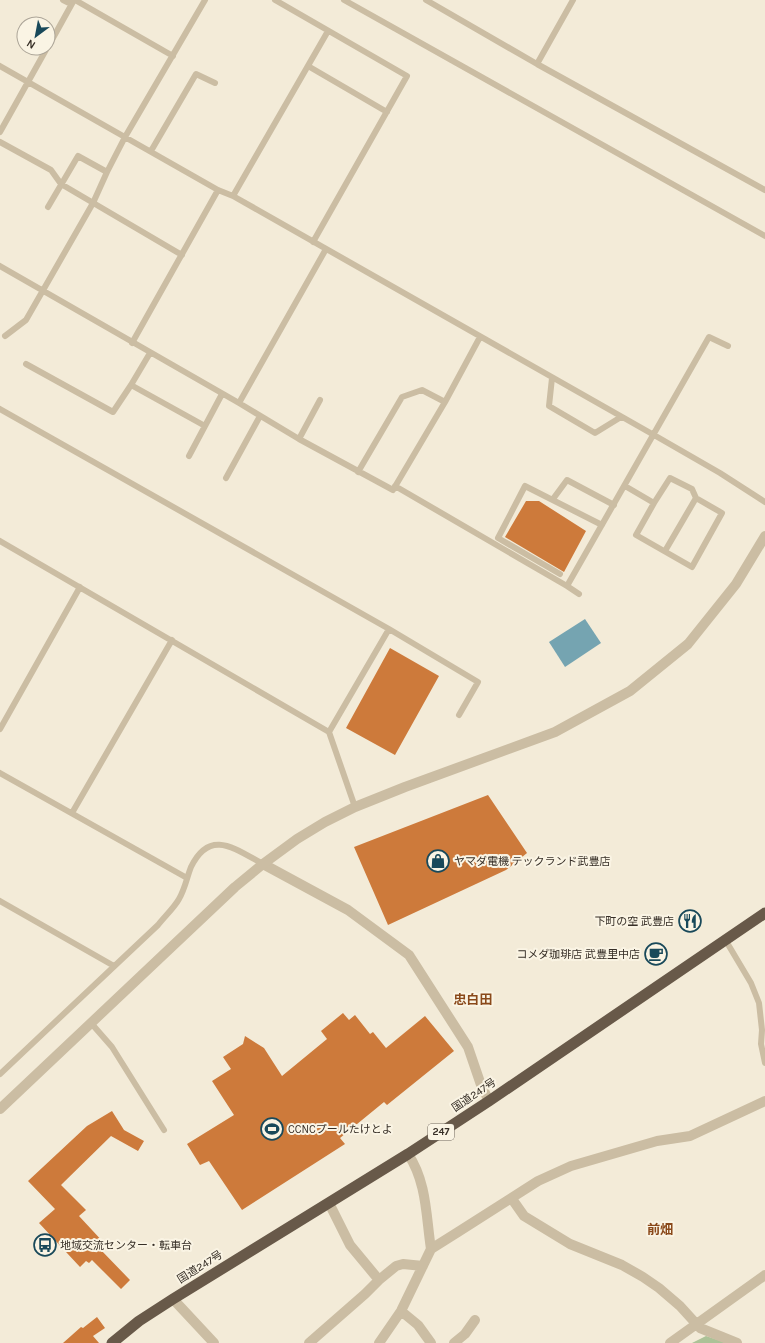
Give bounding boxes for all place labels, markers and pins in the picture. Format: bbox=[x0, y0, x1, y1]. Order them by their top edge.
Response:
shop icon: ヤマダ電機 テックランド武豊店 bbox=[425, 848, 451, 874]
place label: ヤマダ電機 テックランド武豊店 bbox=[454, 855, 611, 868]
restaurant icon: 下町の空 武豊店 bbox=[677, 908, 703, 934]
place label: 下町の空 武豊店 bbox=[594, 915, 674, 928]
cafe icon: コメダ珈琲店 武豊里中店 bbox=[643, 941, 669, 967]
place label: コメダ珈琲店 武豊里中店 bbox=[516, 948, 640, 961]
sports icon: CCNCプールたけとよ bbox=[259, 1116, 285, 1142]
place label: CCNCプールたけとよ bbox=[288, 1123, 393, 1136]
bus stop icon: 地域交流センター・転車台 bbox=[32, 1232, 58, 1258]
place label: 地域交流センター・転車台 bbox=[60, 1239, 192, 1252]

